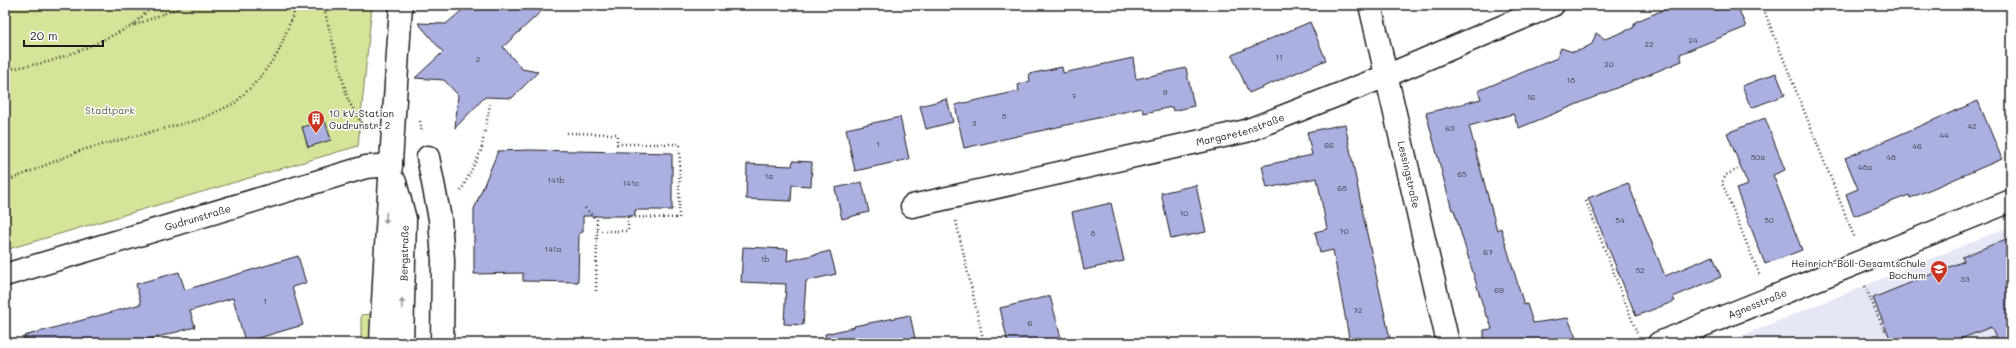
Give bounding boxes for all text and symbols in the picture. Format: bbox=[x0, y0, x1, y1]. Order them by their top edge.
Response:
scale bar bbox=[24, 22, 103, 48]
text: 20 m bbox=[30, 27, 58, 43]
house number: 24 bbox=[1688, 35, 1698, 45]
house number: 22 bbox=[1645, 39, 1653, 49]
house number: 11 bbox=[1275, 52, 1283, 62]
house number: 2 bbox=[476, 54, 480, 64]
house number: 20 bbox=[1604, 59, 1614, 69]
house number: 18 bbox=[1567, 75, 1575, 85]
house number: 9 bbox=[1163, 87, 1168, 97]
house number: 7 bbox=[1072, 91, 1077, 101]
house number: 16 bbox=[1527, 92, 1535, 102]
park label: Stadtpark bbox=[85, 103, 135, 117]
place label: 10 kV-Station Gudrunstr. 2 bbox=[329, 106, 394, 132]
building icon: 10 kV-Station Gudrunstr. 2 bbox=[306, 109, 326, 134]
street label: Margaretenstraße bbox=[1195, 110, 1286, 149]
house number: 5 bbox=[1002, 111, 1007, 121]
house number: 3 bbox=[972, 118, 977, 128]
house number: 42 bbox=[1967, 121, 1977, 131]
house number: 63 bbox=[1445, 123, 1455, 133]
house number: 44 bbox=[1939, 130, 1949, 140]
house number: 1 bbox=[876, 139, 880, 149]
street label: Lessingstraße bbox=[1395, 139, 1424, 210]
house number: 66 bbox=[1324, 140, 1334, 150]
house number: 46 bbox=[1912, 141, 1922, 151]
house number: 50a bbox=[1751, 152, 1765, 162]
house number: 48 bbox=[1886, 152, 1896, 162]
house number: 48a bbox=[1858, 162, 1872, 172]
house number: 65 bbox=[1457, 169, 1467, 179]
house number: 1a bbox=[765, 171, 773, 181]
house number: 141b bbox=[548, 175, 564, 185]
house number: 141c bbox=[623, 178, 640, 188]
house number: 68 bbox=[1337, 183, 1347, 193]
street label: Gudrunstraße bbox=[163, 201, 232, 234]
house number: 10 bbox=[1180, 208, 1188, 218]
one-way arrow bbox=[383, 212, 390, 224]
house number: 54 bbox=[1615, 215, 1625, 225]
house number: 50 bbox=[1764, 215, 1774, 225]
street label: Bergstraße bbox=[397, 225, 411, 281]
house number: 70 bbox=[1339, 226, 1349, 236]
house number: 8 bbox=[1091, 228, 1096, 238]
house number: 141a bbox=[545, 244, 561, 254]
house number: 67 bbox=[1483, 247, 1493, 257]
house number: 1b bbox=[761, 254, 769, 264]
place label: Heinrich-Böll-Gesamtschule Bochum bbox=[1791, 256, 1926, 282]
school or university icon: Heinrich-Böll-Gesamtschule Bochum bbox=[1929, 259, 1949, 284]
house number: 52 bbox=[1635, 265, 1645, 275]
house number: 33 bbox=[1960, 274, 1970, 284]
house number: 69 bbox=[1494, 285, 1504, 295]
street label: Agnesstraße bbox=[1726, 285, 1789, 322]
house number: 1 bbox=[263, 296, 267, 306]
one-way arrow bbox=[399, 298, 406, 310]
house number: 72 bbox=[1354, 305, 1362, 315]
house number: 6 bbox=[1028, 318, 1033, 328]

